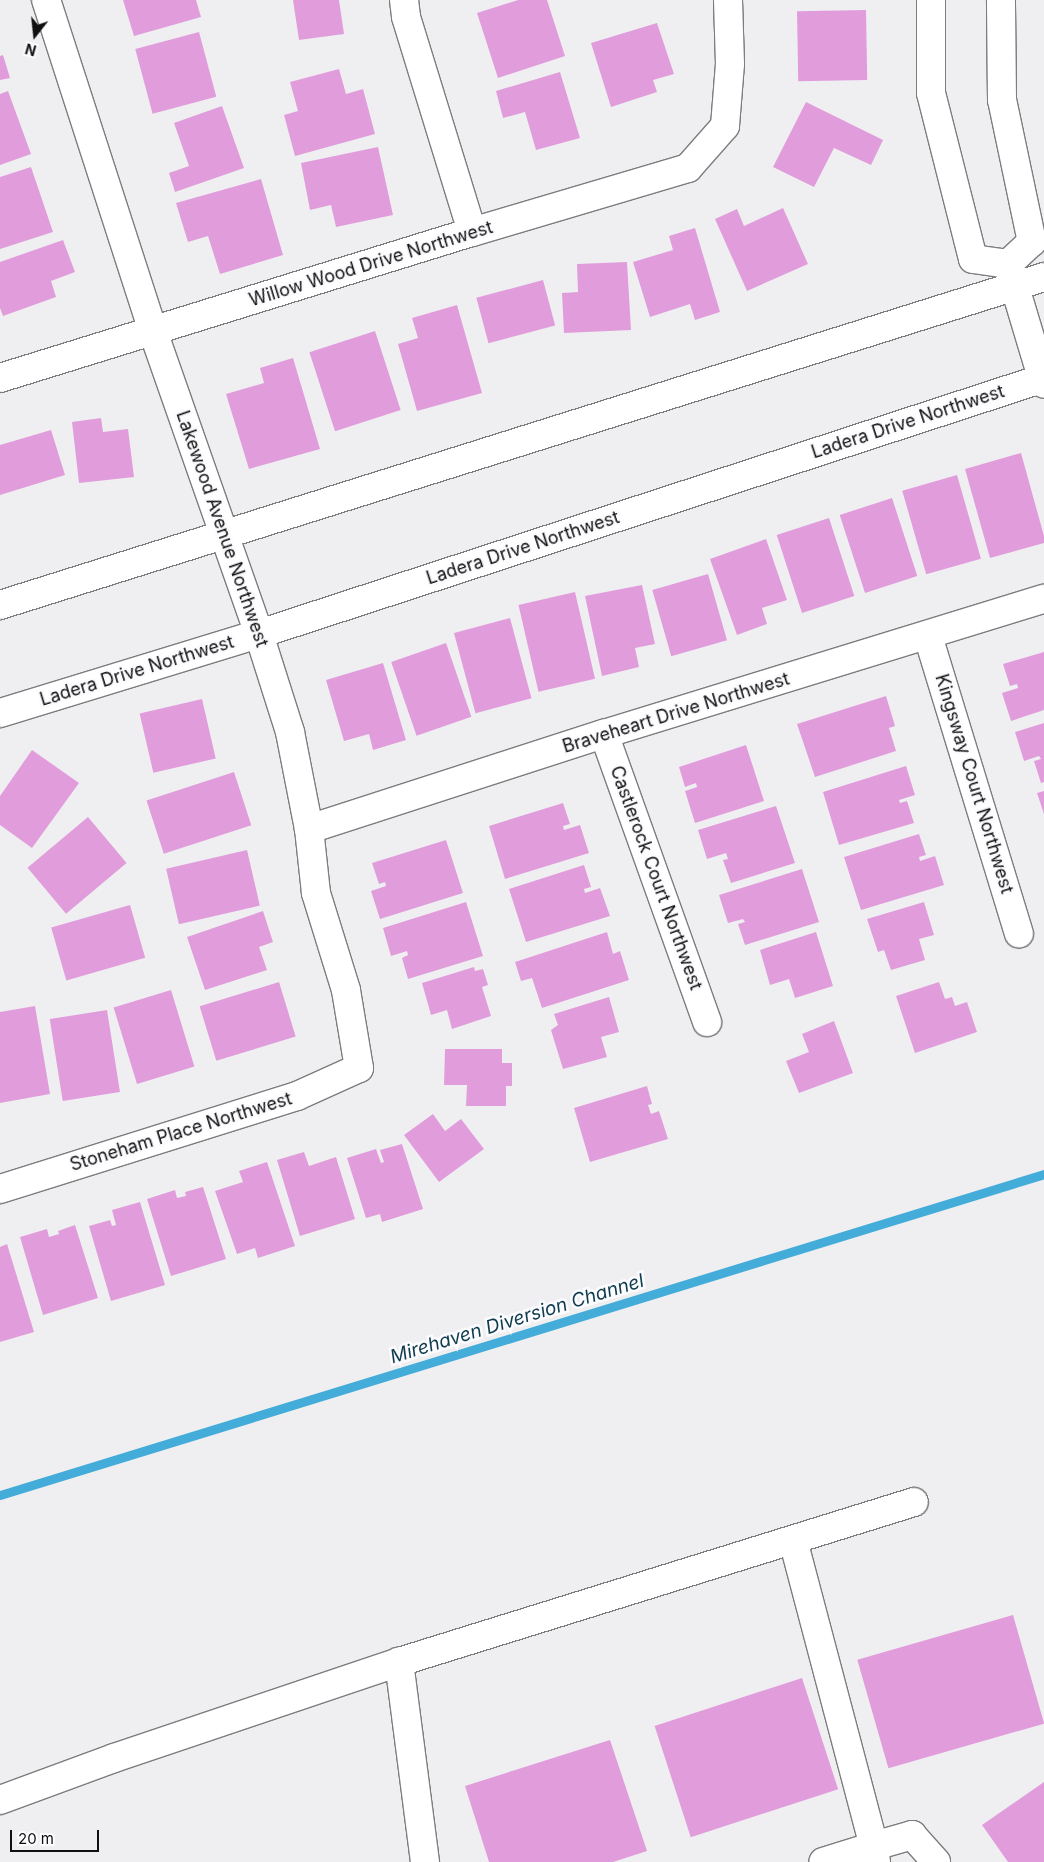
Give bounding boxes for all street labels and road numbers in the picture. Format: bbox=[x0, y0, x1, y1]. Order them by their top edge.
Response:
street label: Willow Wood Drive Northwest bbox=[247, 217, 495, 311]
street label: Ladera Drive Northwest bbox=[809, 381, 1007, 463]
street label: Lakewood Avenue Northwest bbox=[171, 408, 273, 650]
street label: Ladera Drive Northwest bbox=[424, 507, 622, 589]
street label: Ladera Drive Northwest bbox=[37, 631, 237, 711]
street label: Braveheart Drive Northwest bbox=[560, 668, 792, 758]
street label: Kingsway Court Northwest bbox=[930, 672, 1018, 896]
street label: Castlerock Court Northwest bbox=[605, 763, 707, 993]
street label: Stoneham Place Northwest bbox=[67, 1088, 295, 1176]

